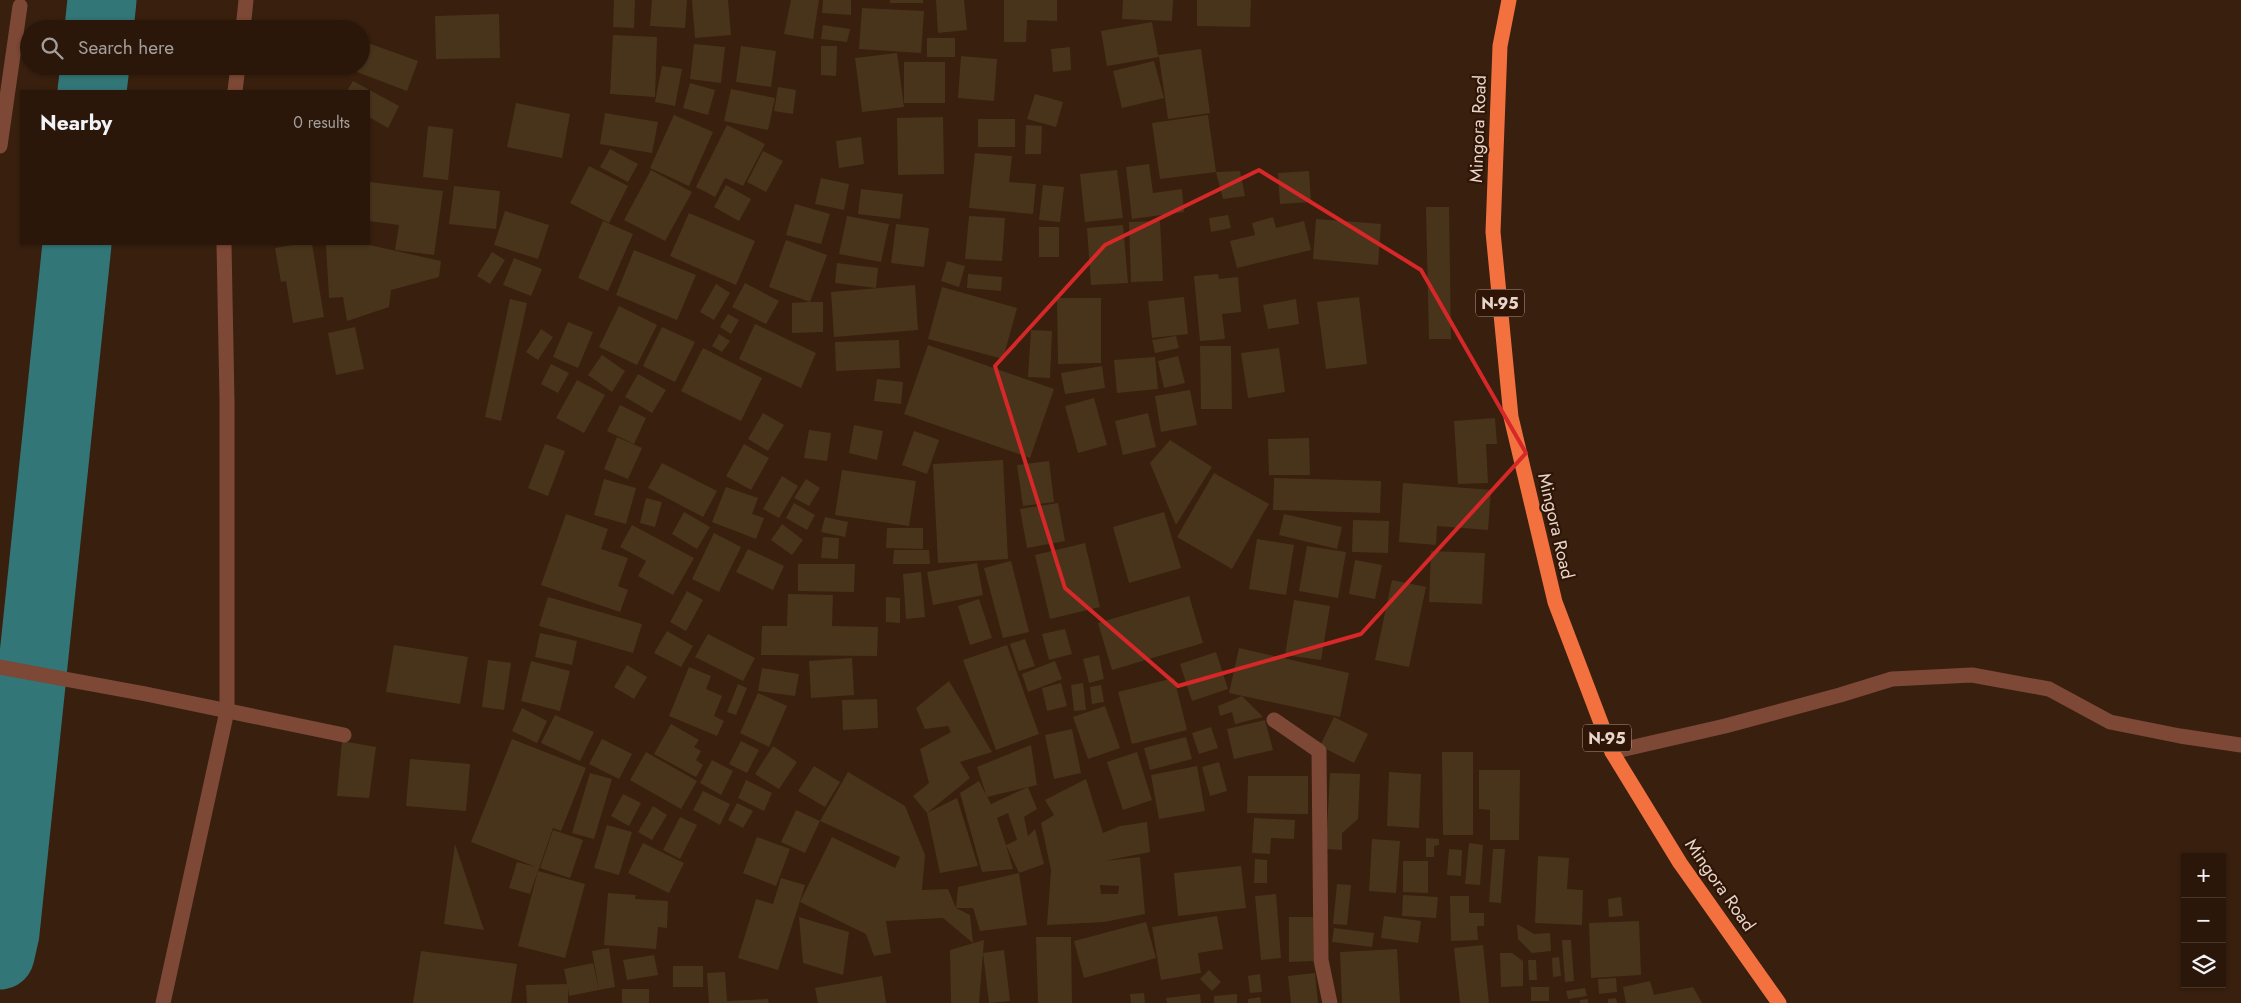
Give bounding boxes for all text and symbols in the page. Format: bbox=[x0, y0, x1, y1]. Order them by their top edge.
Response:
search box bbox=[20, 20, 370, 75]
icon: search bbox=[38, 34, 66, 62]
text: Search here bbox=[78, 34, 174, 61]
street label: Mingora Road bbox=[1463, 75, 1493, 183]
text: Nearby bbox=[40, 108, 112, 138]
text: 0 results bbox=[293, 111, 350, 134]
road number: N-95 bbox=[1476, 290, 1524, 316]
street label: Mingora Road bbox=[1531, 471, 1581, 581]
road number: N-95 bbox=[1583, 724, 1631, 751]
street label: Mingora Road bbox=[1678, 833, 1762, 937]
map controls bbox=[2181, 853, 2226, 988]
button: + bbox=[2181, 853, 2226, 898]
button: − bbox=[2181, 898, 2226, 943]
button: layers bbox=[2181, 943, 2226, 988]

